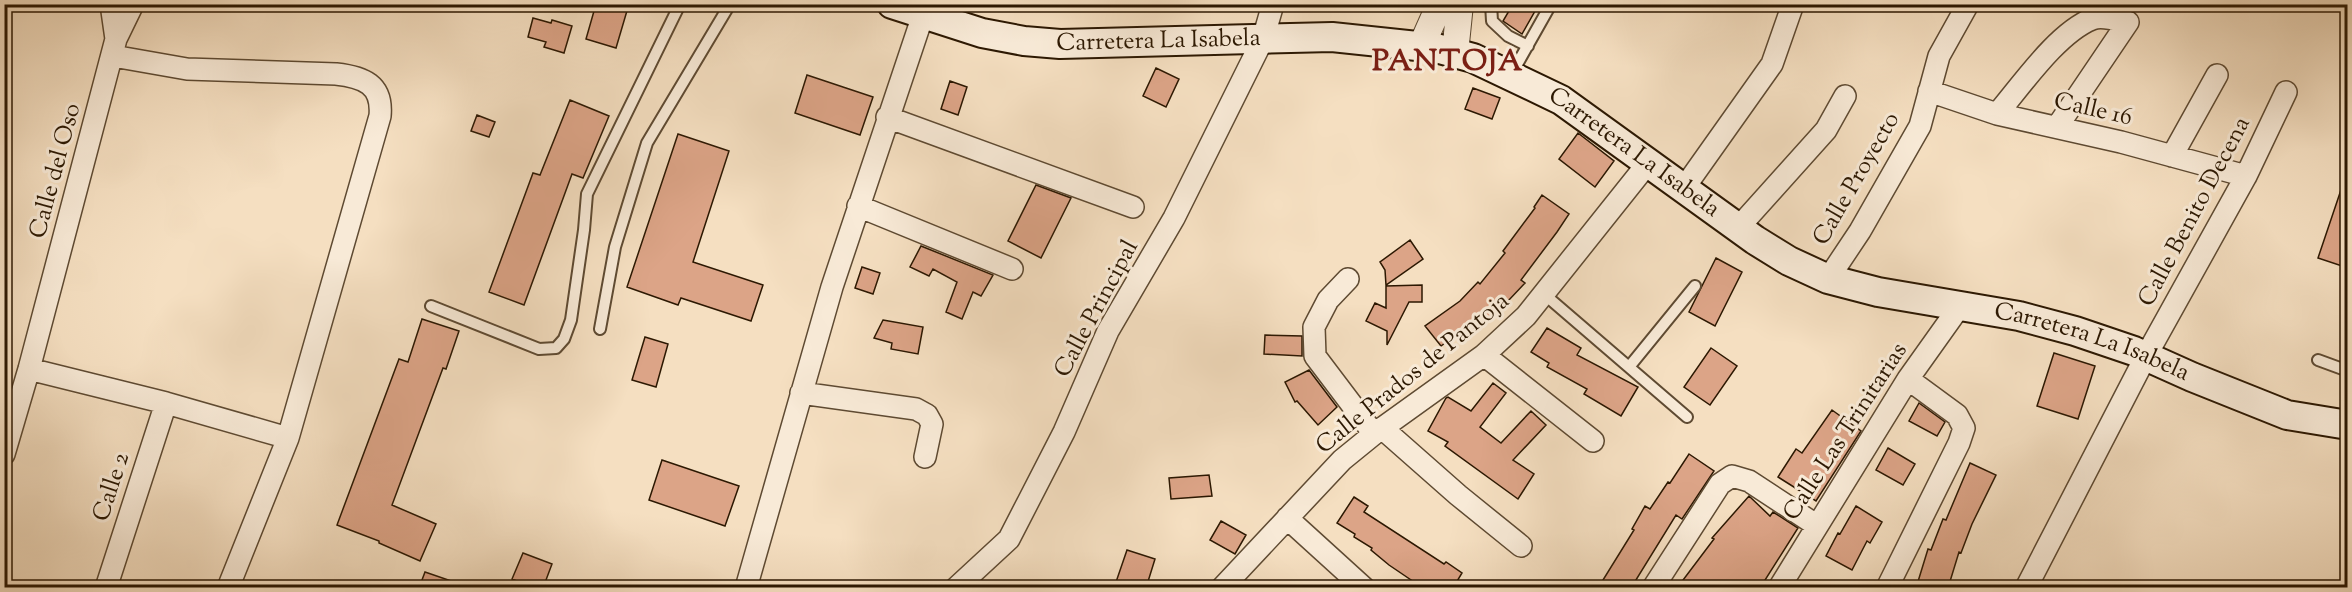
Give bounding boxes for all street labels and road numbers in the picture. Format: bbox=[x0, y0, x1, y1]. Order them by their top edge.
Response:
street label: Carretera La Isabela bbox=[1056, 22, 1261, 61]
street label: Carretera La Isabela bbox=[1543, 79, 1727, 226]
street label: Calle 16 bbox=[2050, 84, 2136, 136]
street label: Calle del Oso bbox=[22, 100, 90, 242]
street label: Calle Proyecto bbox=[1805, 106, 1909, 252]
street label: Calle Benito Decena bbox=[2131, 111, 2259, 313]
street label: Calle Principal bbox=[1047, 234, 1148, 384]
street label: Calle Prados de Pantoja bbox=[1309, 285, 1517, 463]
street label: Carretera La Isabela bbox=[1992, 295, 2195, 391]
street label: Calle Las Trinitarias bbox=[1776, 336, 1916, 528]
street label: Calle 2 bbox=[85, 448, 139, 526]

